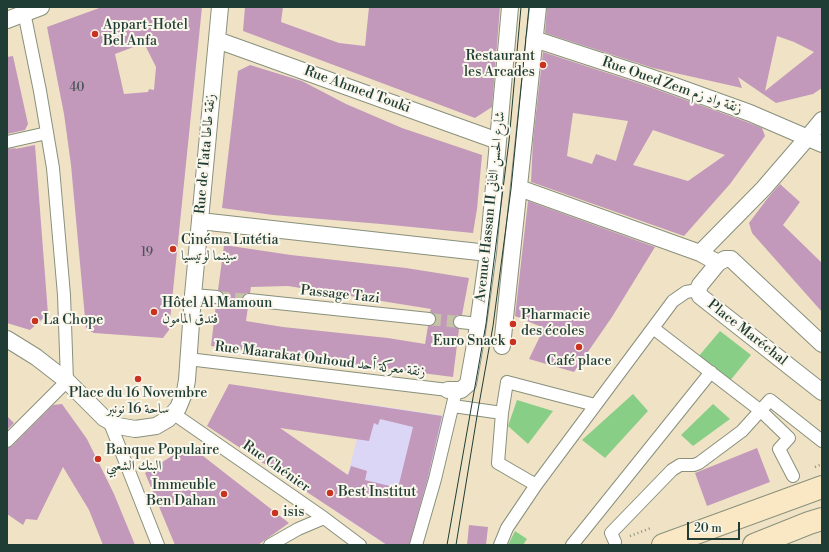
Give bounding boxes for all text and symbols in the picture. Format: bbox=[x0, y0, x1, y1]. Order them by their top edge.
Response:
place label: Appart-Hotel Bel Anfa bbox=[103, 18, 188, 50]
marker: Appart-Hotel Bel Anfa bbox=[90, 29, 100, 39]
place label: Restaurant les Arcades bbox=[464, 49, 535, 82]
street label: Rue Oued Zem زنقة واد زم bbox=[600, 54, 744, 118]
marker: Restaurant les Arcades bbox=[538, 60, 548, 70]
street label: Rue Ahmed Touki bbox=[301, 63, 413, 117]
house number: 40 bbox=[69, 81, 85, 95]
street label: Rue de Tata زنقة طاطا bbox=[192, 93, 220, 215]
street label: Avenue Hassan II شارع الحسن الثاني bbox=[473, 111, 509, 303]
place label: Cinéma Lutétia سينما لوتيسيا bbox=[181, 233, 279, 266]
marker: Cinéma Lutétia سينما لوتيسيا bbox=[168, 244, 178, 254]
house number: 19 bbox=[141, 246, 153, 260]
street label: Passage Tazi bbox=[299, 282, 381, 308]
place label: Hôtel Al Mamoun فندق المامون bbox=[162, 296, 272, 328]
street label: Place Maréchal bbox=[704, 297, 790, 369]
marker: Hôtel Al Mamoun فندق المامون bbox=[149, 307, 159, 317]
place label: Pharmacie des écoles bbox=[521, 308, 590, 340]
place label: La Chope bbox=[43, 313, 103, 329]
marker: La Chope bbox=[30, 316, 40, 326]
marker: Pharmacie des écoles bbox=[508, 319, 518, 329]
place label: Euro Snack bbox=[433, 334, 505, 350]
marker: Euro Snack bbox=[508, 337, 518, 347]
street label: Rue Maarakat Ouhoud زنقة معركة أحد bbox=[214, 339, 426, 381]
marker: Café place bbox=[574, 342, 584, 352]
place label: Café place bbox=[547, 354, 611, 370]
marker: Place du 16 Novembre ساحة 16 نونبر bbox=[133, 374, 143, 384]
place label: Place du 16 Novembre ساحة 16 نونبر bbox=[69, 386, 207, 418]
street label: Rue Chénier bbox=[239, 438, 313, 496]
place label: Banque Populaire البنك الشعبي bbox=[106, 443, 219, 476]
marker: Banque Populaire البنك الشعبي bbox=[93, 454, 103, 464]
place label: Immeuble Ben Dahan bbox=[146, 478, 216, 510]
place label: Best Institut bbox=[338, 485, 416, 501]
marker: Best Institut bbox=[325, 488, 335, 498]
marker: Immeuble Ben Dahan bbox=[219, 489, 229, 499]
place label: isis bbox=[283, 505, 305, 521]
marker: isis bbox=[270, 508, 280, 518]
scale bar bbox=[689, 514, 742, 540]
text: 20 m bbox=[694, 521, 722, 536]

